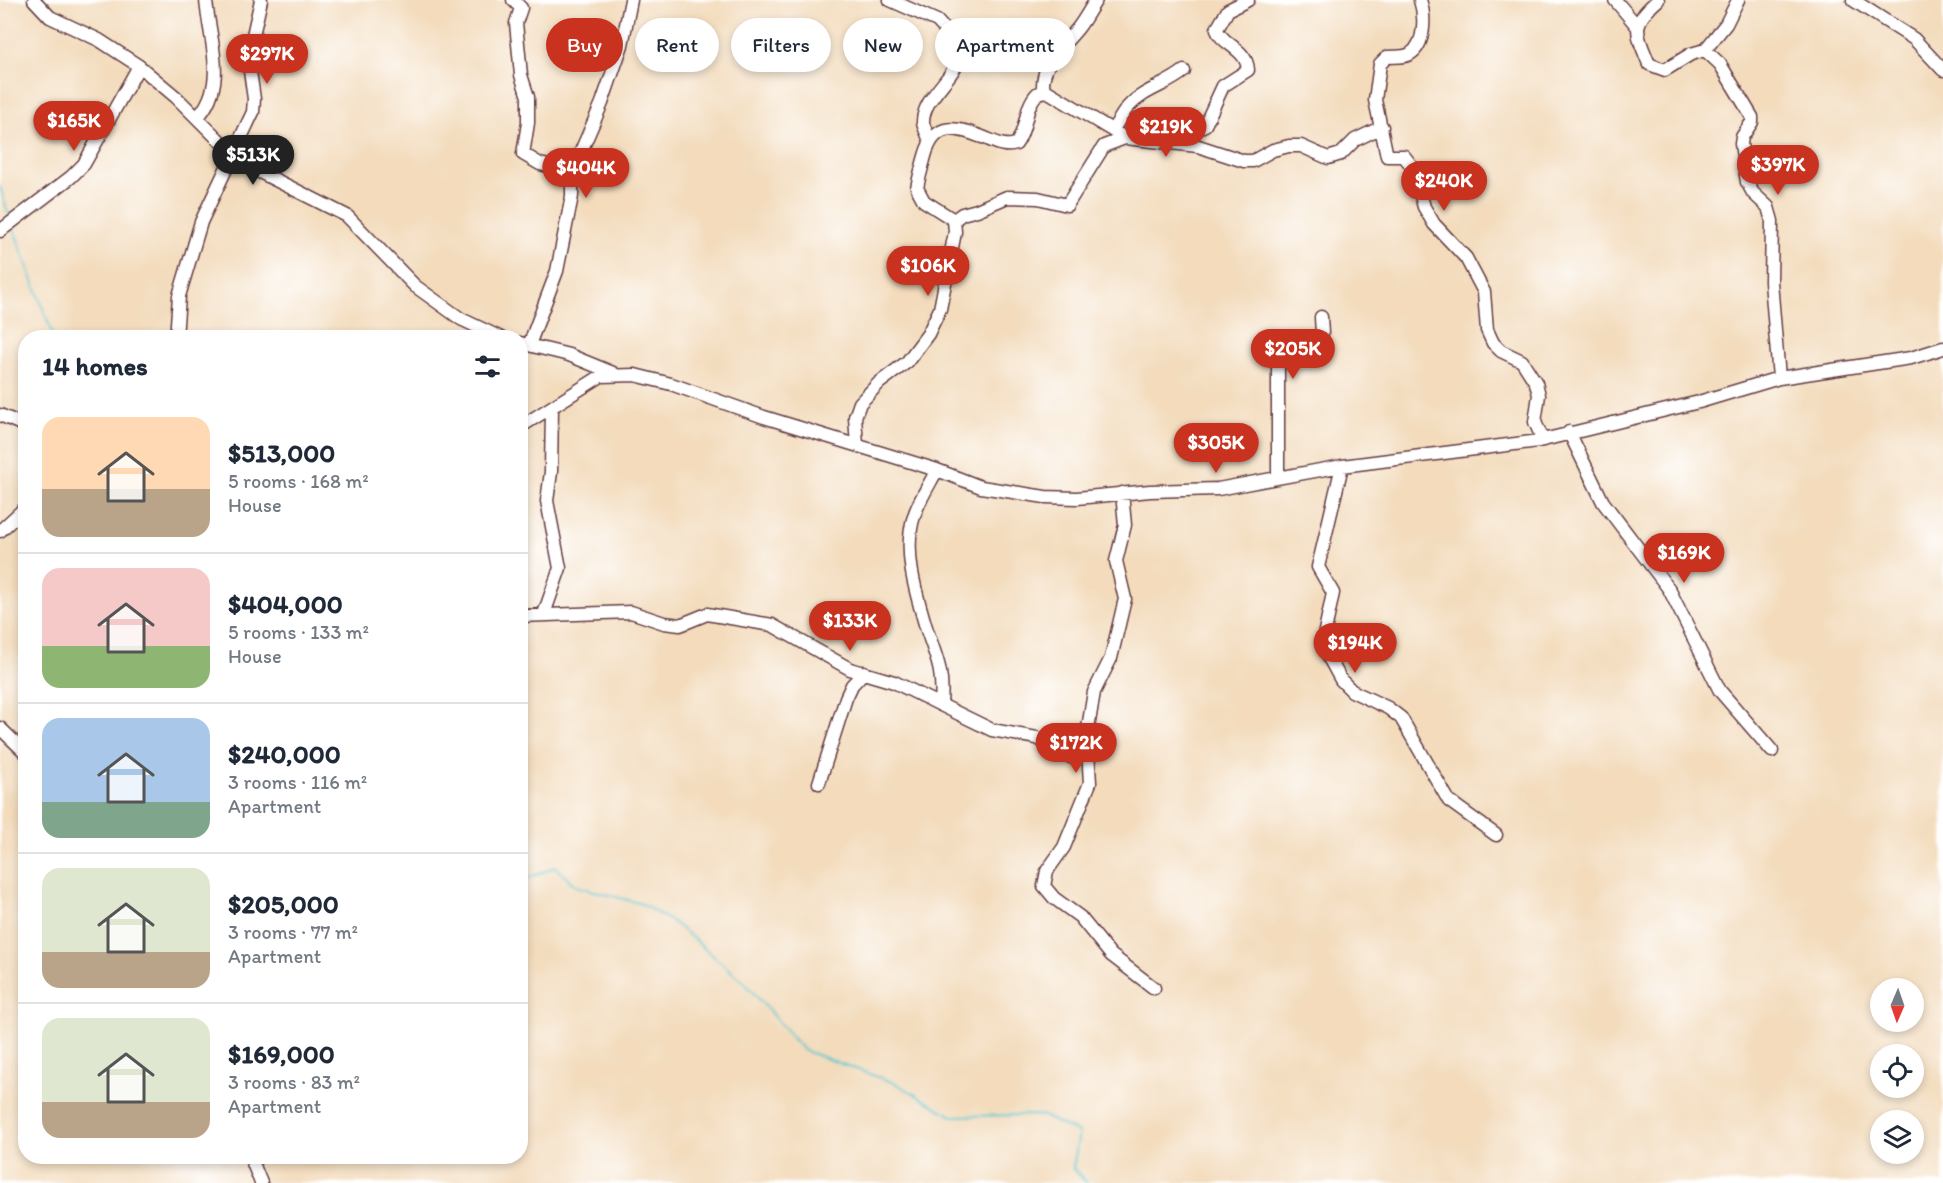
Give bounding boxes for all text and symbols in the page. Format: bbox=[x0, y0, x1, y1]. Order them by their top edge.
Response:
chip: Buy bbox=[546, 18, 623, 72]
chip: Rent bbox=[635, 18, 719, 72]
chip: Filters bbox=[731, 18, 831, 72]
chip: New bbox=[843, 18, 923, 72]
chip: Apartment bbox=[935, 18, 1075, 72]
pin: $297K bbox=[225, 34, 309, 85]
text: $297K bbox=[240, 41, 294, 65]
pin: $165K bbox=[32, 101, 116, 152]
pin: $219K bbox=[1124, 107, 1208, 158]
text: $165K bbox=[47, 108, 101, 132]
text: $219K bbox=[1139, 114, 1193, 138]
pin: $513K bbox=[211, 135, 295, 186]
text: $513K bbox=[226, 142, 280, 166]
pin: $397K bbox=[1736, 145, 1820, 196]
pin: $404K bbox=[544, 148, 628, 199]
text: $397K bbox=[1751, 152, 1805, 176]
text: $404K bbox=[556, 155, 616, 179]
pin: $240K bbox=[1402, 161, 1486, 212]
text: $240K bbox=[1415, 168, 1473, 192]
pin: $106K bbox=[886, 246, 970, 297]
text: $106K bbox=[900, 253, 956, 277]
pin: $205K bbox=[1251, 329, 1335, 380]
text: $205K bbox=[1265, 336, 1321, 360]
text: 14 homes bbox=[42, 350, 148, 382]
icon: filters bbox=[471, 350, 504, 383]
pin: $305K bbox=[1174, 423, 1258, 474]
text: $305K bbox=[1188, 430, 1244, 454]
text: $513,000 bbox=[228, 437, 335, 469]
icon: home bbox=[90, 441, 162, 513]
text: 5 rooms · 168 m² bbox=[228, 469, 369, 493]
text: House bbox=[228, 493, 282, 517]
pin: $169K bbox=[1642, 533, 1726, 584]
text: $169K bbox=[1657, 540, 1711, 564]
text: $404,000 bbox=[228, 588, 343, 620]
icon: home bbox=[90, 592, 162, 664]
pin: $133K bbox=[808, 601, 892, 652]
text: $133K bbox=[823, 608, 877, 632]
text: 5 rooms · 133 m² bbox=[228, 620, 369, 644]
pin: $194K bbox=[1313, 623, 1397, 674]
text: $194K bbox=[1328, 630, 1382, 654]
text: House bbox=[228, 644, 282, 668]
pin: $172K bbox=[1034, 723, 1118, 774]
text: $172K bbox=[1050, 730, 1102, 754]
text: $240,000 bbox=[228, 738, 341, 770]
icon: home bbox=[90, 742, 162, 814]
text: 3 rooms · 116 m² bbox=[228, 770, 367, 794]
text: Apartment bbox=[228, 794, 321, 818]
text: $205,000 bbox=[228, 888, 339, 920]
icon: home bbox=[90, 892, 162, 964]
text: 3 rooms · 77 m² bbox=[228, 920, 358, 944]
text: Apartment bbox=[228, 944, 321, 968]
north arrow bbox=[1870, 978, 1924, 1032]
map controls bbox=[1870, 978, 1924, 1164]
text: $169,000 bbox=[228, 1038, 335, 1070]
icon: home bbox=[90, 1042, 162, 1114]
button: locate bbox=[1870, 1044, 1924, 1098]
text: 3 rooms · 83 m² bbox=[228, 1070, 360, 1094]
text: Apartment bbox=[228, 1094, 321, 1118]
button: layers bbox=[1870, 1110, 1924, 1164]

